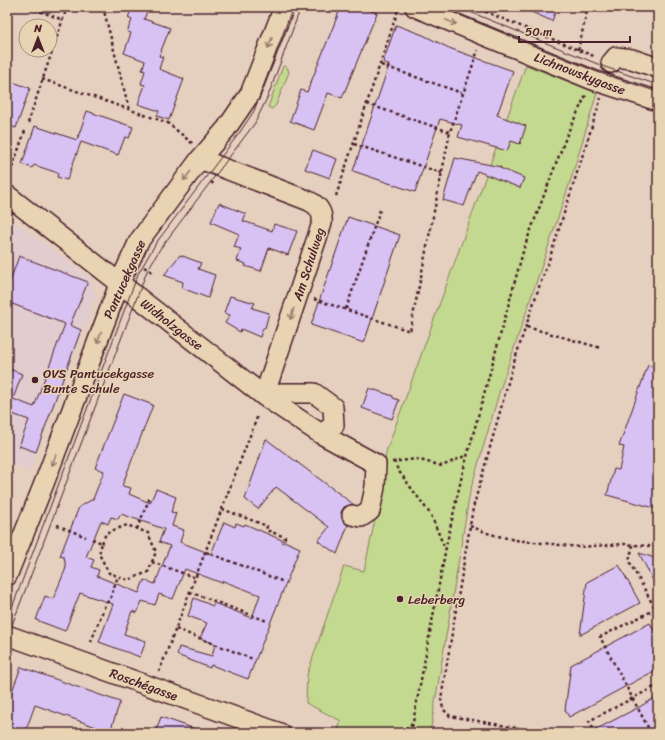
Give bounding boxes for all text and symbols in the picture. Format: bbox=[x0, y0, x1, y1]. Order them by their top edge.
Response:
north arrow bbox=[18, 18, 58, 58]
one-way arrow bbox=[444, 18, 456, 26]
scale bar bbox=[519, 18, 630, 44]
text: N bbox=[33, 19, 42, 38]
text: 50 m bbox=[525, 21, 552, 43]
one-way arrow bbox=[266, 37, 274, 49]
street label: Lichnowskygasse bbox=[531, 45, 629, 102]
one-way arrow bbox=[183, 170, 191, 181]
street label: Am Schulweg bbox=[285, 224, 331, 305]
street label: Pantucekgasse bbox=[97, 235, 152, 323]
street label: Widholzgasse bbox=[135, 292, 209, 357]
one-way arrow bbox=[288, 307, 295, 320]
one-way arrow bbox=[95, 331, 102, 344]
place label: OVS Pantucekgasse Bunte Schule bbox=[43, 362, 155, 400]
marker: OVS Pantucekgasse Bunte Schule bbox=[30, 375, 40, 385]
one-way arrow bbox=[49, 453, 57, 465]
place label: Leberberg bbox=[408, 588, 465, 611]
marker: Leberberg bbox=[395, 594, 405, 604]
street label: Roschégasse bbox=[106, 662, 181, 707]

